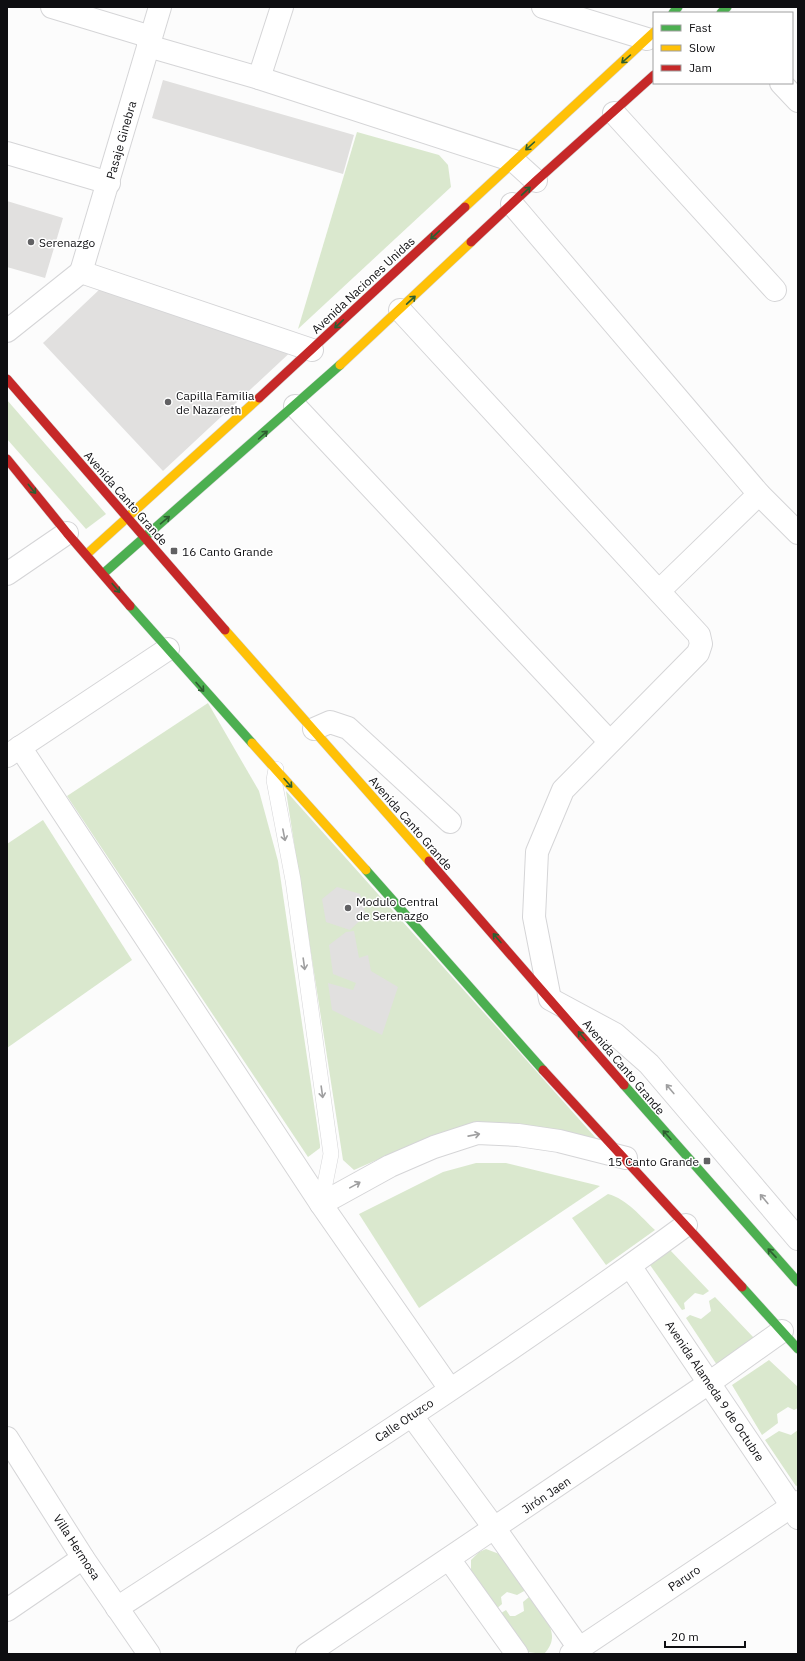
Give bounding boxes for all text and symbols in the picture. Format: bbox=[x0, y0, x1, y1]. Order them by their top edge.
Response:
legend bbox=[653, 12, 793, 84]
text: Fast bbox=[689, 20, 712, 35]
text: Slow bbox=[689, 40, 715, 55]
one-way arrow bbox=[620, 54, 631, 63]
text: Jam bbox=[689, 60, 712, 75]
street label: Pasaje Ginebra bbox=[103, 99, 139, 181]
one-way arrow bbox=[525, 142, 535, 151]
one-way arrow bbox=[521, 187, 531, 196]
one-way arrow bbox=[430, 230, 440, 239]
street label: Avenida Naciones Unidas bbox=[308, 233, 418, 337]
place label: Serenazgo bbox=[39, 235, 96, 250]
marker: Serenazgo bbox=[26, 237, 36, 247]
one-way arrow bbox=[406, 295, 416, 305]
one-way arrow bbox=[334, 319, 345, 328]
place label: Capilla Familia de Nazareth bbox=[176, 388, 255, 417]
marker: Capilla Familia de Nazareth bbox=[163, 397, 173, 407]
one-way arrow bbox=[258, 430, 268, 439]
street label: Avenida Canto Grande bbox=[81, 448, 171, 548]
one-way arrow bbox=[27, 483, 36, 494]
one-way arrow bbox=[160, 515, 170, 524]
place label: 16 Canto Grande bbox=[182, 544, 274, 559]
marker: 16 Canto Grande bbox=[169, 546, 179, 556]
one-way arrow bbox=[112, 582, 121, 593]
one-way arrow bbox=[196, 681, 205, 692]
street label: Avenida Canto Grande bbox=[366, 773, 456, 873]
one-way arrow bbox=[283, 777, 292, 787]
one-way arrow bbox=[280, 828, 288, 841]
place label: Modulo Central de Serenazgo bbox=[356, 894, 438, 923]
marker: Modulo Central de Serenazgo bbox=[343, 903, 353, 913]
one-way arrow bbox=[492, 933, 502, 943]
one-way arrow bbox=[300, 957, 308, 970]
street label: Avenida Canto Grande bbox=[580, 1016, 668, 1118]
one-way arrow bbox=[578, 1031, 587, 1042]
one-way arrow bbox=[666, 1084, 675, 1095]
one-way arrow bbox=[318, 1085, 326, 1098]
one-way arrow bbox=[662, 1130, 671, 1140]
one-way arrow bbox=[468, 1131, 481, 1139]
place label: 15 Canto Grande bbox=[608, 1154, 699, 1169]
marker: 15 Canto Grande bbox=[702, 1156, 712, 1166]
one-way arrow bbox=[349, 1181, 361, 1189]
one-way arrow bbox=[759, 1193, 768, 1204]
one-way arrow bbox=[767, 1248, 776, 1258]
street label: Avenida Alameda 9 de Octubre bbox=[662, 1318, 768, 1464]
street label: Calle Otuzco bbox=[372, 1395, 436, 1445]
street label: Jirón Jaen bbox=[519, 1473, 573, 1517]
street label: Villa Hermosa bbox=[50, 1511, 104, 1583]
street label: Paruro bbox=[665, 1562, 703, 1594]
scale bar bbox=[665, 1623, 745, 1649]
text: 20 m bbox=[671, 1629, 699, 1644]

